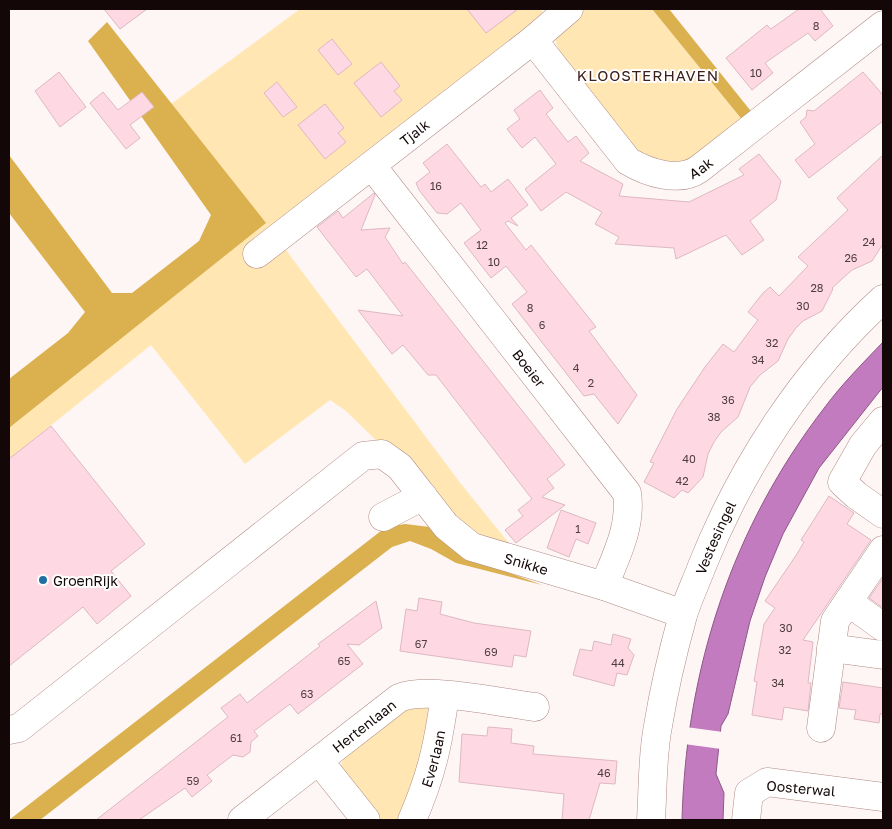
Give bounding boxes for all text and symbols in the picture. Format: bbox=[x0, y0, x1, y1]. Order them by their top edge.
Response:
house number: 8 bbox=[813, 19, 820, 32]
district label: KLOOSTERHAVEN bbox=[577, 66, 719, 84]
house number: 10 bbox=[750, 66, 762, 79]
street label: Tjalk bbox=[396, 115, 432, 149]
street label: Aak bbox=[686, 153, 716, 182]
house number: 16 bbox=[430, 179, 442, 192]
house number: 24 bbox=[862, 235, 876, 248]
house number: 12 bbox=[476, 238, 488, 251]
house number: 26 bbox=[844, 251, 858, 264]
house number: 10 bbox=[488, 255, 500, 268]
house number: 28 bbox=[810, 281, 824, 294]
house number: 30 bbox=[796, 299, 810, 312]
house number: 8 bbox=[527, 301, 534, 314]
house number: 6 bbox=[539, 318, 546, 331]
house number: 32 bbox=[766, 336, 778, 349]
street label: Boeier bbox=[509, 346, 550, 391]
house number: 34 bbox=[751, 353, 765, 366]
house number: 4 bbox=[573, 361, 580, 374]
house number: 2 bbox=[588, 376, 594, 389]
house number: 36 bbox=[721, 393, 735, 406]
house number: 38 bbox=[707, 410, 721, 423]
house number: 40 bbox=[682, 452, 696, 465]
house number: 42 bbox=[675, 474, 689, 487]
street label: Vestesingel bbox=[691, 498, 739, 577]
house number: 1 bbox=[575, 522, 581, 535]
street label: Snikke bbox=[502, 549, 550, 578]
place label: GroenRijk bbox=[53, 572, 118, 589]
marker: GroenRijk bbox=[37, 574, 49, 586]
house number: 30 bbox=[779, 621, 793, 634]
house number: 67 bbox=[415, 637, 427, 650]
house number: 32 bbox=[779, 643, 791, 656]
house number: 69 bbox=[484, 645, 498, 658]
house number: 65 bbox=[337, 654, 351, 667]
house number: 44 bbox=[611, 656, 625, 669]
house number: 34 bbox=[771, 676, 785, 689]
house number: 63 bbox=[300, 687, 314, 700]
street label: Hertenlaan bbox=[328, 696, 399, 755]
street label: Everlaan bbox=[417, 729, 448, 789]
house number: 61 bbox=[230, 731, 242, 744]
house number: 46 bbox=[597, 766, 611, 779]
house number: 59 bbox=[186, 774, 200, 787]
street label: Oosterwal bbox=[766, 777, 836, 799]

